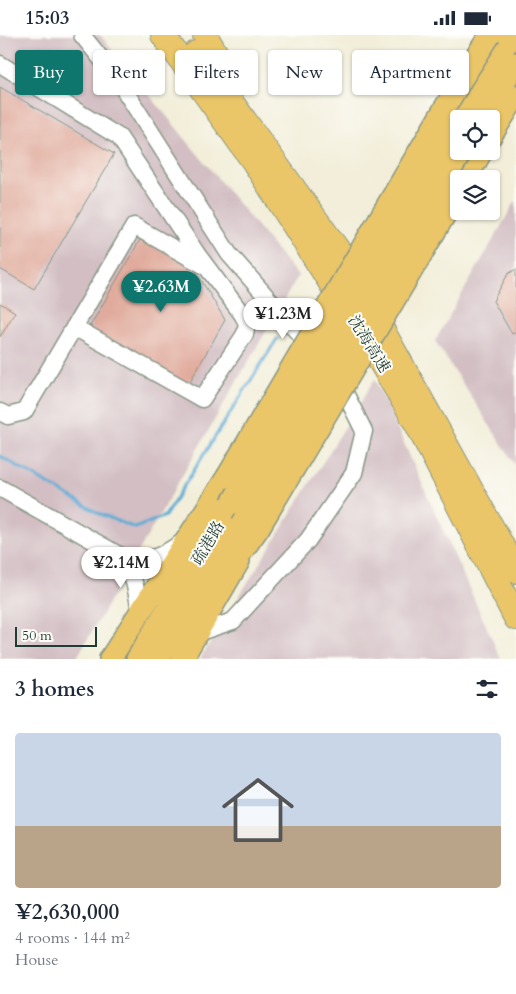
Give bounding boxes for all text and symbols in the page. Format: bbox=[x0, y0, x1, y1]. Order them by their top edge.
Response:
text: 15:03 bbox=[25, 5, 69, 31]
chip: Buy bbox=[15, 50, 83, 95]
chip: Rent bbox=[93, 50, 165, 95]
chip: Filters bbox=[175, 50, 258, 95]
chip: New bbox=[268, 50, 342, 95]
chip: Apartment bbox=[352, 50, 469, 95]
map controls bbox=[450, 110, 500, 220]
button: locate bbox=[450, 110, 500, 160]
button: layers bbox=[450, 170, 500, 220]
pin: ¥2.63M bbox=[120, 271, 202, 313]
text: ¥2.63M bbox=[132, 276, 190, 298]
pin: ¥1.23M bbox=[242, 297, 324, 340]
text: ¥1.23M bbox=[254, 303, 312, 325]
street label: 沈海高速 bbox=[343, 311, 395, 377]
street label: 疏港路 bbox=[186, 517, 230, 569]
pin: ¥2.14M bbox=[80, 547, 162, 589]
text: ¥2.14M bbox=[92, 552, 150, 574]
scale bar bbox=[15, 624, 98, 647]
text: 50 m bbox=[22, 626, 52, 645]
text: 3 homes bbox=[15, 675, 94, 704]
icon: filters bbox=[473, 675, 501, 703]
icon: home bbox=[213, 765, 303, 855]
text: ¥2,630,000 bbox=[15, 898, 119, 927]
text: 4 rooms · 144 m² bbox=[15, 927, 130, 949]
text: House bbox=[15, 949, 58, 971]

